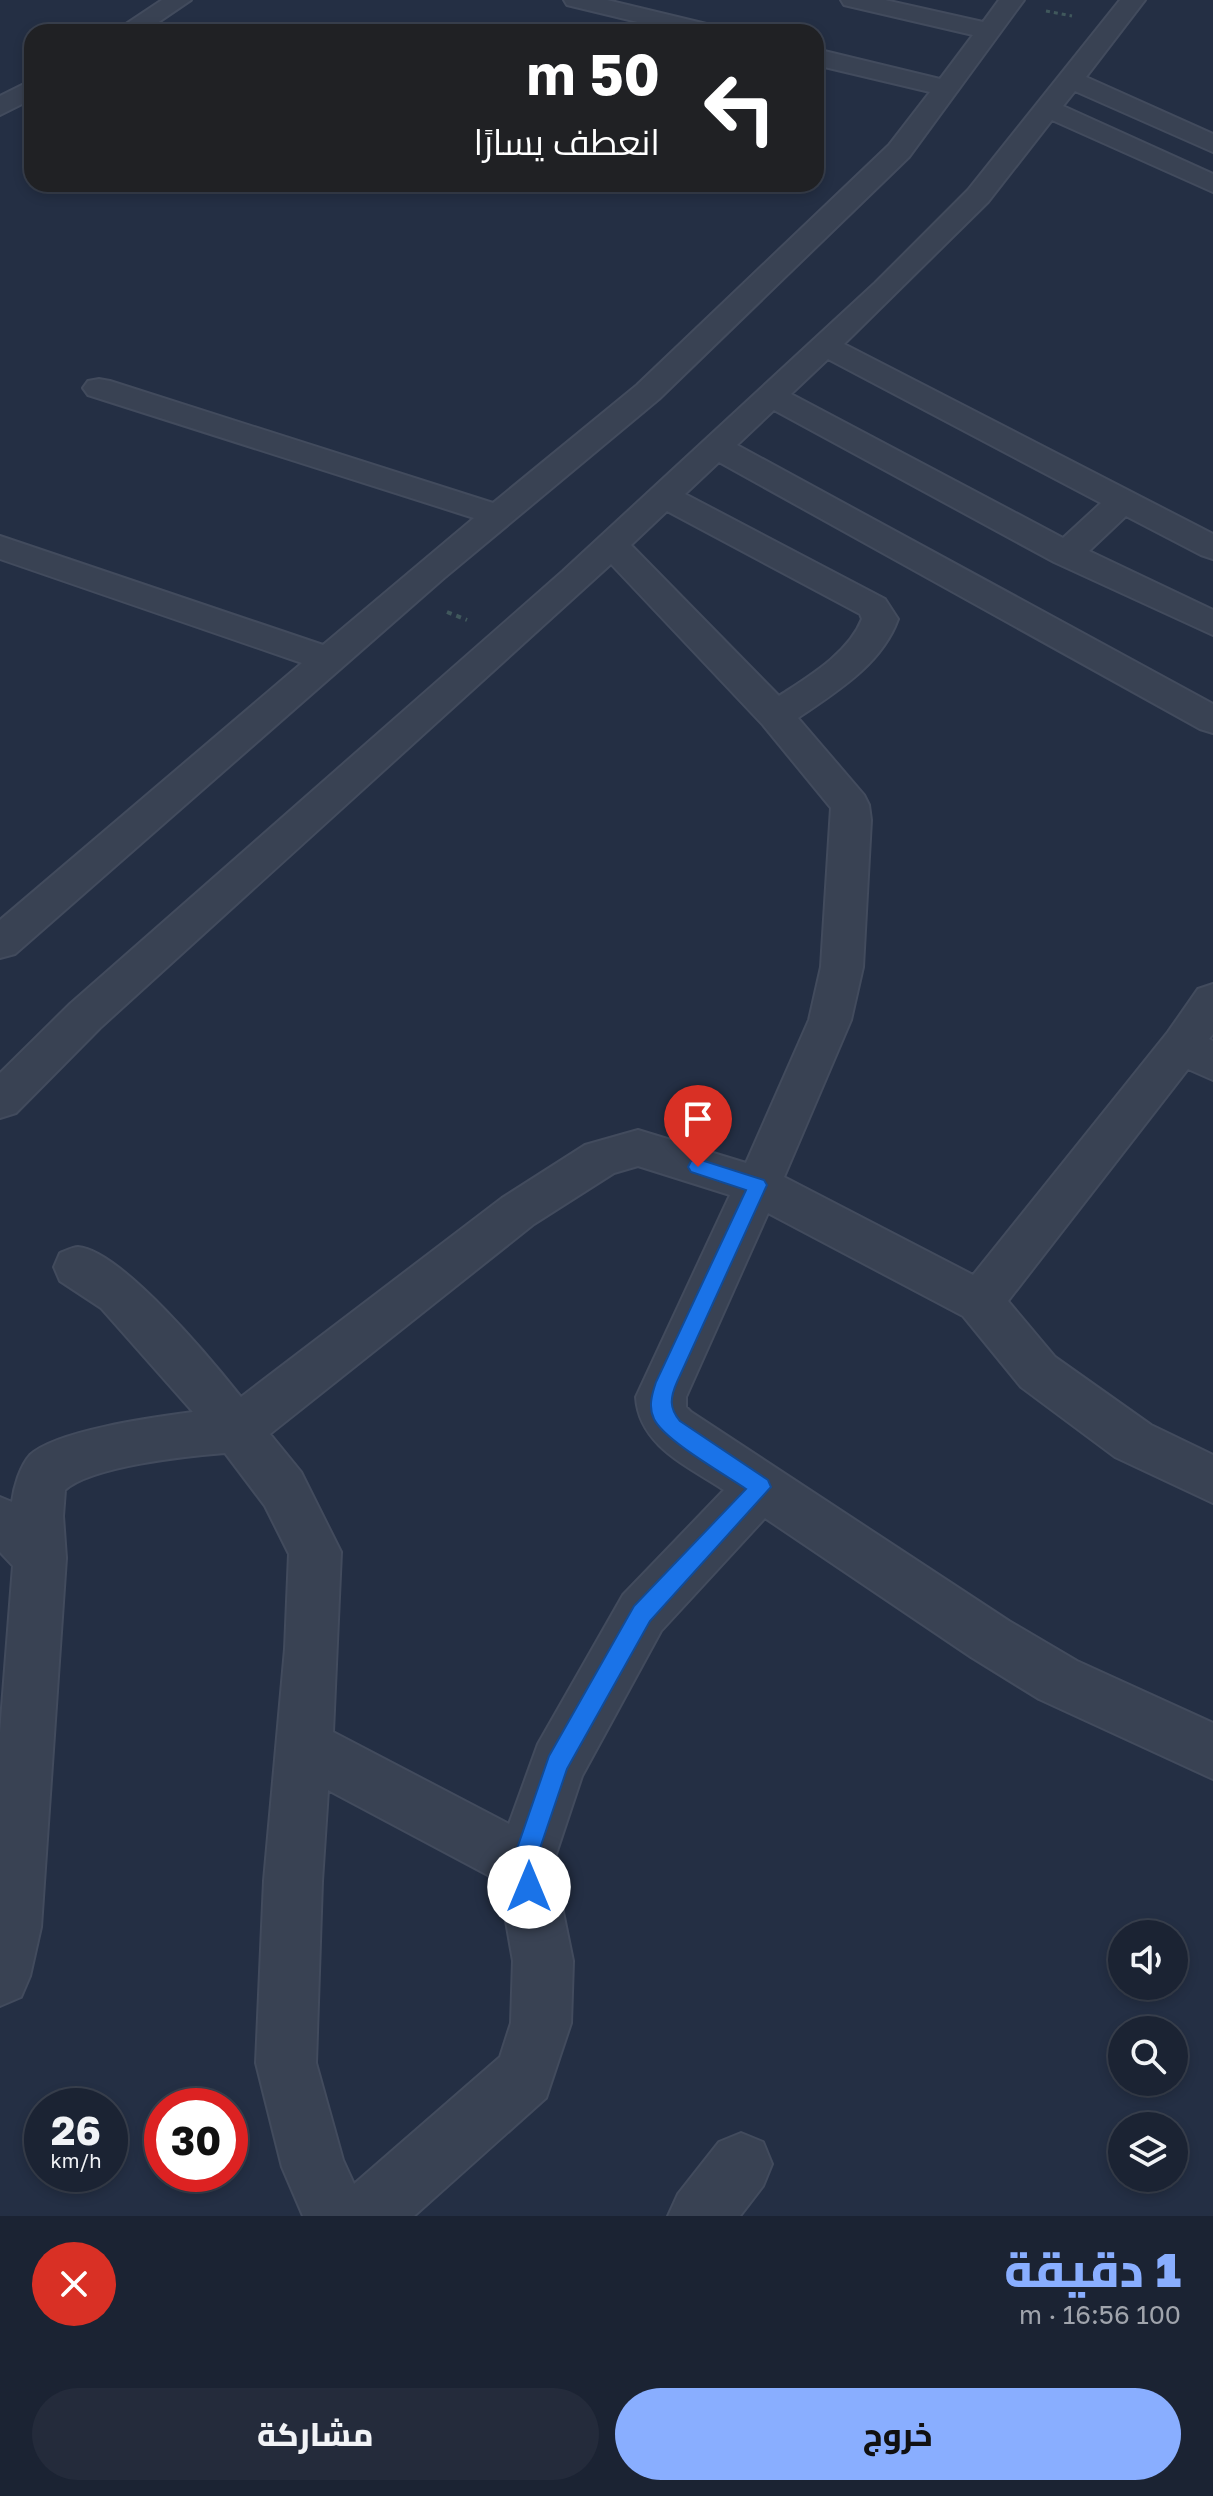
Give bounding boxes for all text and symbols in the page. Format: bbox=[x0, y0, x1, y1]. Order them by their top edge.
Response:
text: 50 m bbox=[526, 40, 660, 107]
icon: left bbox=[688, 56, 792, 160]
text: انعطف يسارًا bbox=[474, 120, 660, 163]
pin bbox=[664, 1085, 732, 1167]
icon: arrive bbox=[676, 1097, 720, 1141]
position arrow bbox=[487, 1845, 571, 1929]
map controls bbox=[1108, 1920, 1188, 2192]
button: sound bbox=[1108, 1920, 1188, 2000]
button: search bbox=[1108, 2016, 1188, 2096]
speed limit sign: 30 bbox=[144, 2088, 248, 2192]
text: 26 bbox=[51, 2106, 101, 2154]
button: layers bbox=[1108, 2112, 1188, 2192]
text: km/h bbox=[51, 2148, 101, 2172]
text: 1 دقيقة bbox=[1004, 2240, 1181, 2298]
button: close bbox=[32, 2242, 116, 2326]
text: 100 m · 16:56 bbox=[1019, 2299, 1181, 2330]
button: مشاركة bbox=[32, 2388, 599, 2480]
button: خروج bbox=[615, 2388, 1181, 2480]

